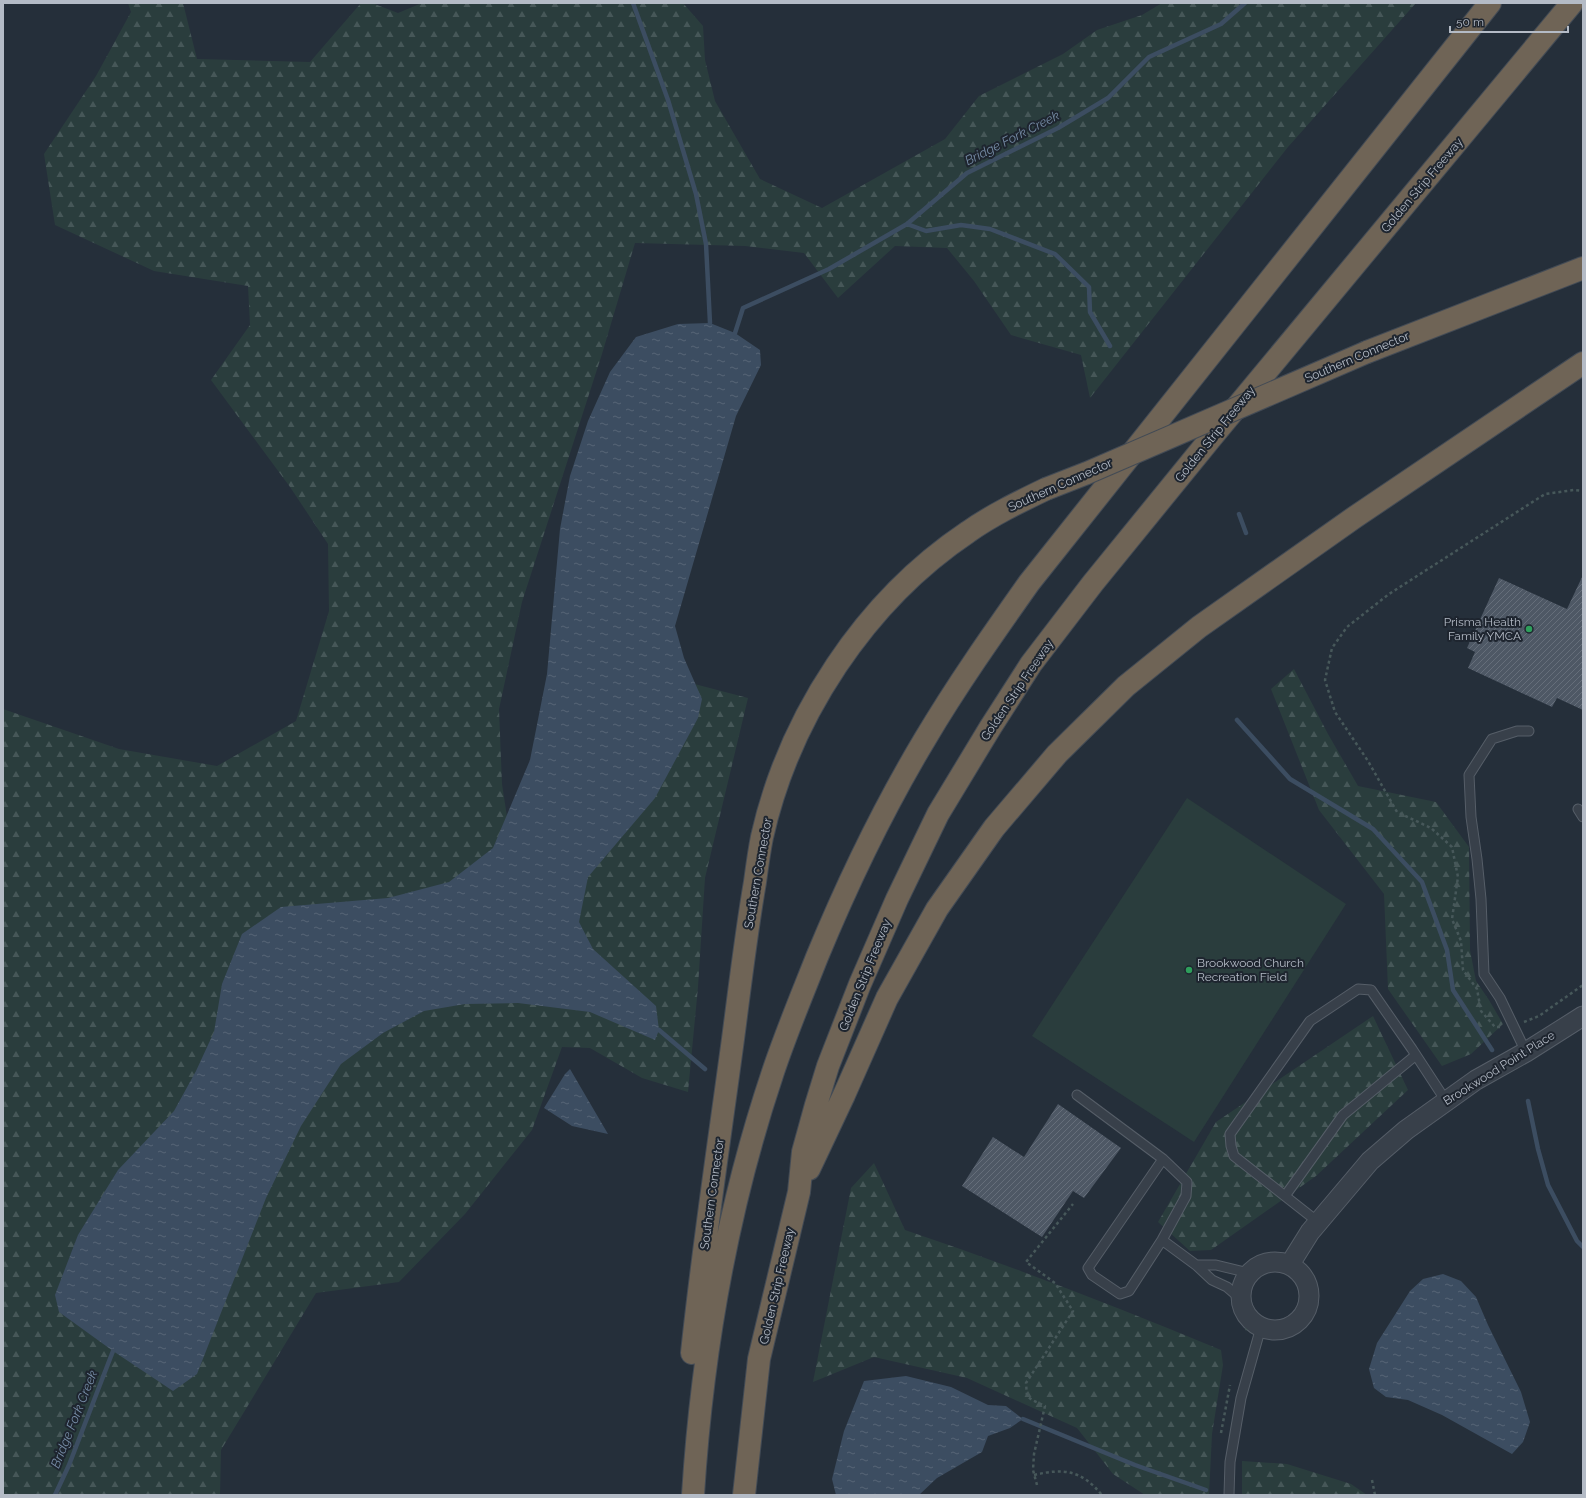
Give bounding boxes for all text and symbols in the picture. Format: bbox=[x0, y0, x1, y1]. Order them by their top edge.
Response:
scale bar bbox=[1450, 8, 1568, 34]
text: 50 m bbox=[1456, 15, 1484, 29]
water label: Bridge Fork Creek bbox=[962, 108, 1062, 168]
street label: Golden Strip Freeway bbox=[1378, 135, 1466, 235]
street label: Southern Connector bbox=[1303, 328, 1412, 385]
street label: Golden Strip Freeway bbox=[1172, 383, 1258, 485]
street label: Southern Connector bbox=[1006, 455, 1115, 514]
place label: Prisma Health Family YMCA bbox=[1444, 615, 1521, 643]
marker: Prisma Health Family YMCA bbox=[1524, 624, 1534, 634]
street label: Golden Strip Freeway bbox=[978, 636, 1056, 743]
street label: Southern Connector bbox=[741, 816, 775, 929]
street label: Golden Strip Freeway bbox=[836, 917, 894, 1033]
place label: Brookwood Church Recreation Field bbox=[1197, 956, 1304, 984]
marker: Brookwood Church Recreation Field bbox=[1184, 965, 1194, 975]
street label: Brookwood Point Place bbox=[1441, 1028, 1557, 1108]
street label: Southern Connector bbox=[697, 1137, 727, 1251]
street label: Golden Strip Freeway bbox=[757, 1226, 797, 1346]
water label: Bridge Fork Creek bbox=[48, 1368, 100, 1470]

